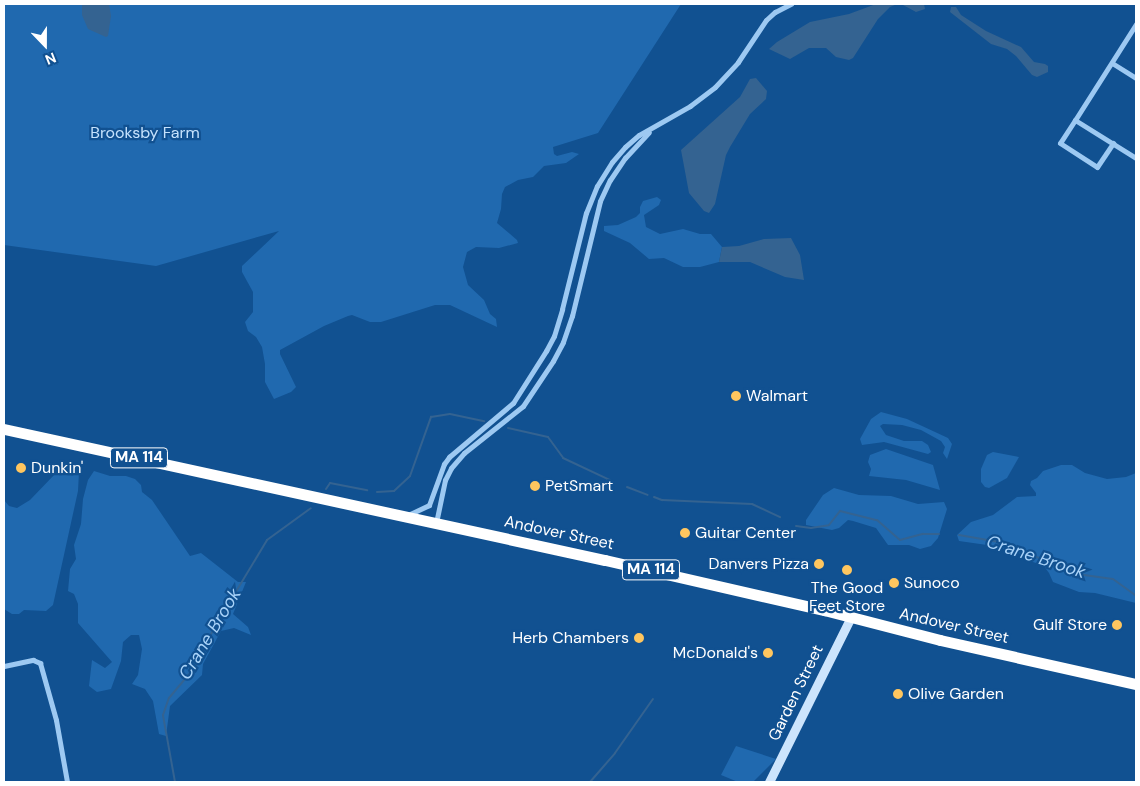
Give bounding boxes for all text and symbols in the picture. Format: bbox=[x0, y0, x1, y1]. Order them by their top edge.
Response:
north arrow bbox=[20, 20, 70, 70]
text: N bbox=[43, 49, 59, 69]
park label: Brooksby Farm bbox=[90, 123, 200, 143]
place label: Walmart bbox=[746, 386, 808, 406]
marker: Walmart bbox=[730, 390, 742, 402]
road number: MA 114 bbox=[109, 446, 169, 470]
place label: Dunkin' bbox=[31, 458, 83, 478]
marker: Dunkin' bbox=[15, 462, 27, 474]
place label: PetSmart bbox=[545, 476, 613, 496]
marker: PetSmart bbox=[529, 480, 541, 492]
street label: Andover Street bbox=[502, 512, 616, 554]
place label: Guitar Center bbox=[695, 523, 796, 543]
marker: Guitar Center bbox=[679, 527, 691, 539]
water label: Crane Brook bbox=[984, 531, 1088, 583]
place label: Danvers Pizza bbox=[708, 554, 809, 574]
road number: MA 114 bbox=[621, 558, 681, 582]
marker: Danvers Pizza bbox=[813, 558, 825, 570]
marker: The Good Feet Store bbox=[841, 564, 853, 576]
place label: Sunoco bbox=[904, 573, 960, 593]
marker: Sunoco bbox=[888, 577, 900, 589]
place label: The Good Feet Store bbox=[809, 578, 885, 616]
water label: Crane Brook bbox=[174, 584, 246, 684]
street label: Andover Street bbox=[897, 604, 1011, 648]
place label: Gulf Store bbox=[1033, 615, 1107, 635]
marker: Gulf Store bbox=[1111, 619, 1123, 631]
place label: Herb Chambers bbox=[512, 628, 629, 648]
marker: Herb Chambers bbox=[633, 632, 645, 644]
street label: Garden Street bbox=[764, 642, 828, 744]
place label: McDonald's bbox=[673, 643, 758, 663]
marker: McDonald's bbox=[762, 647, 774, 659]
place label: Olive Garden bbox=[908, 684, 1004, 704]
marker: Olive Garden bbox=[892, 688, 904, 700]

